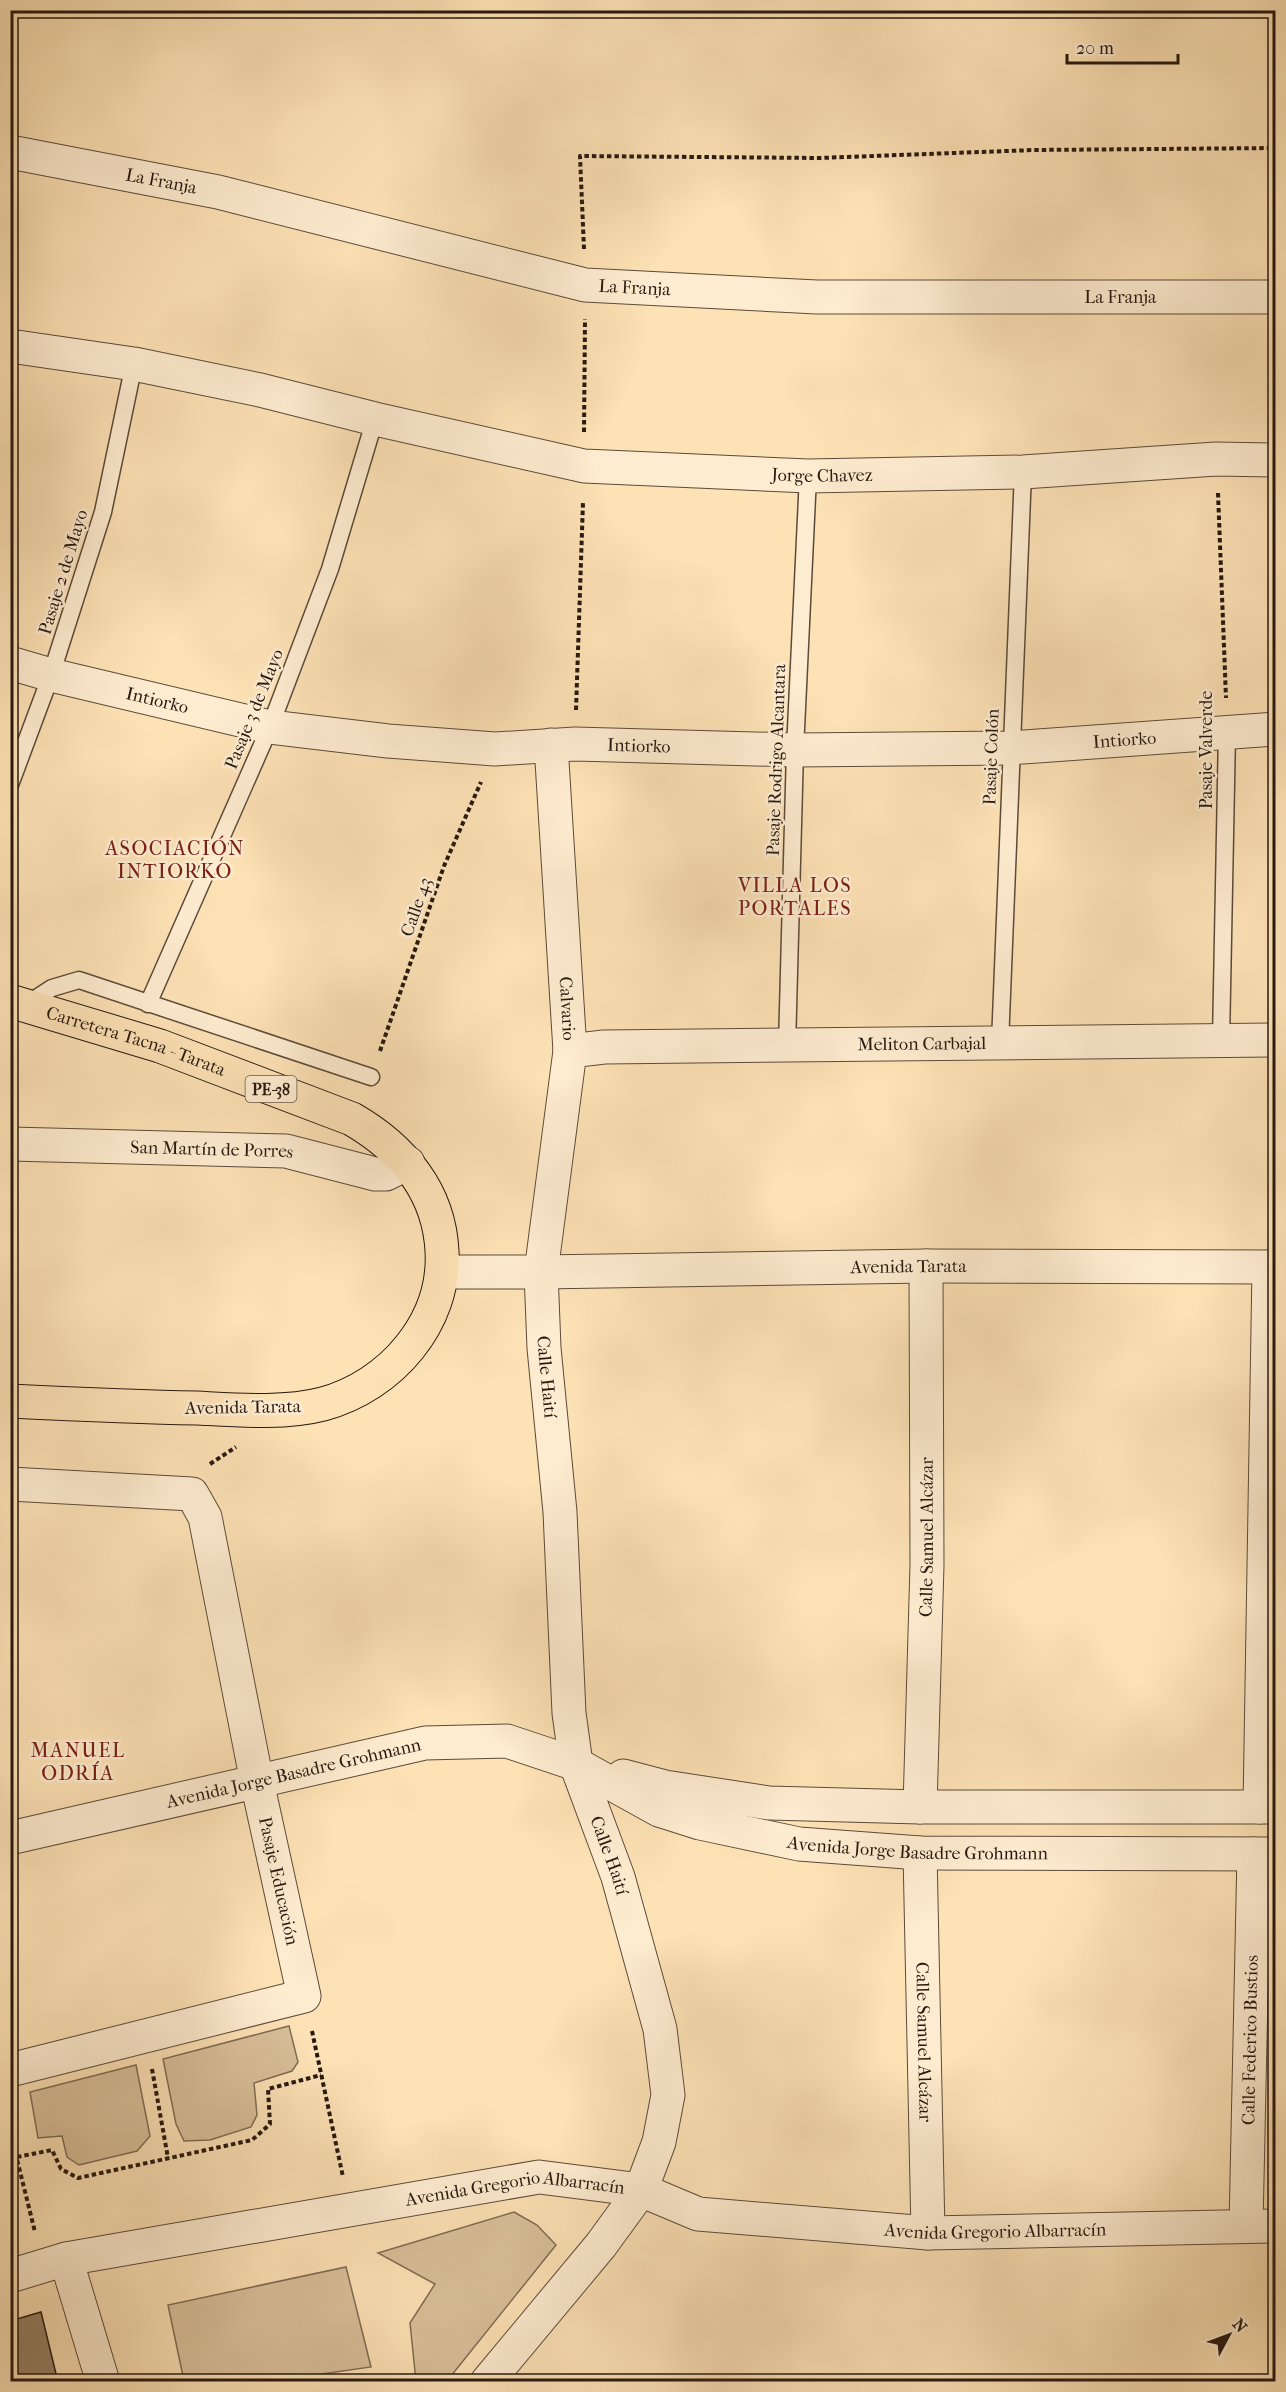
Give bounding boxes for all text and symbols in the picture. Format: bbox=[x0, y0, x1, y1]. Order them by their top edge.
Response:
scale bar bbox=[1067, 27, 1178, 65]
text: 20 m bbox=[1076, 38, 1114, 59]
street label: La Franja bbox=[124, 164, 199, 199]
street label: La Franja bbox=[598, 276, 672, 300]
street label: La Franja bbox=[1084, 287, 1157, 308]
street label: Jorge Chavez bbox=[769, 464, 873, 487]
street label: Pasaje 2 de Mayo bbox=[34, 507, 93, 637]
street label: Pasaje 3 de Mayo bbox=[221, 646, 288, 772]
street label: Pasaje Rodrigo Alcantara bbox=[763, 663, 790, 856]
street label: Intiorko bbox=[124, 683, 191, 718]
street label: Pasaje Valverde bbox=[1196, 691, 1217, 809]
street label: Pasaje Colón bbox=[979, 708, 1004, 806]
street label: Intiorko bbox=[1092, 728, 1157, 753]
street label: Intiorko bbox=[607, 735, 671, 758]
district label: ASOCIACIÓN INTIORKO bbox=[104, 835, 245, 883]
district label: VILLA LOS PORTALES bbox=[737, 874, 852, 920]
street label: Calle 43 bbox=[397, 875, 436, 939]
street label: Calvario bbox=[554, 976, 579, 1041]
street label: Carretera Tacna - Tarata bbox=[43, 1002, 229, 1081]
street label: Meliton Carbajal bbox=[857, 1033, 986, 1055]
road number: PE-38 bbox=[246, 1076, 296, 1102]
street label: San Martín de Porres bbox=[130, 1137, 296, 1164]
street label: Avenida Tarata bbox=[849, 1256, 967, 1278]
street label: Calle Haití bbox=[533, 1335, 561, 1420]
street label: Avenida Tarata bbox=[184, 1396, 302, 1419]
street label: Calle Samuel Alcázar bbox=[915, 1457, 938, 1617]
street label: Avenida Jorge Basadre Grohmann bbox=[163, 1734, 424, 1813]
district label: MANUEL ODRÍA bbox=[30, 1739, 126, 1785]
street label: Calle Haití bbox=[585, 1813, 633, 1898]
street label: Pasaje Educación bbox=[254, 1815, 303, 1948]
street label: Avenida Jorge Basadre Grohmann bbox=[785, 1832, 1048, 1864]
street label: Calle Federico Bustios bbox=[1238, 1954, 1263, 2125]
street label: Calle Samuel Alcázar bbox=[911, 1962, 936, 2123]
street label: Avenida Gregorio Albarracín bbox=[403, 2167, 626, 2211]
street label: Avenida Gregorio Albarracín bbox=[883, 2219, 1107, 2244]
north arrow bbox=[1199, 2305, 1259, 2365]
text: N bbox=[1229, 2315, 1252, 2337]

